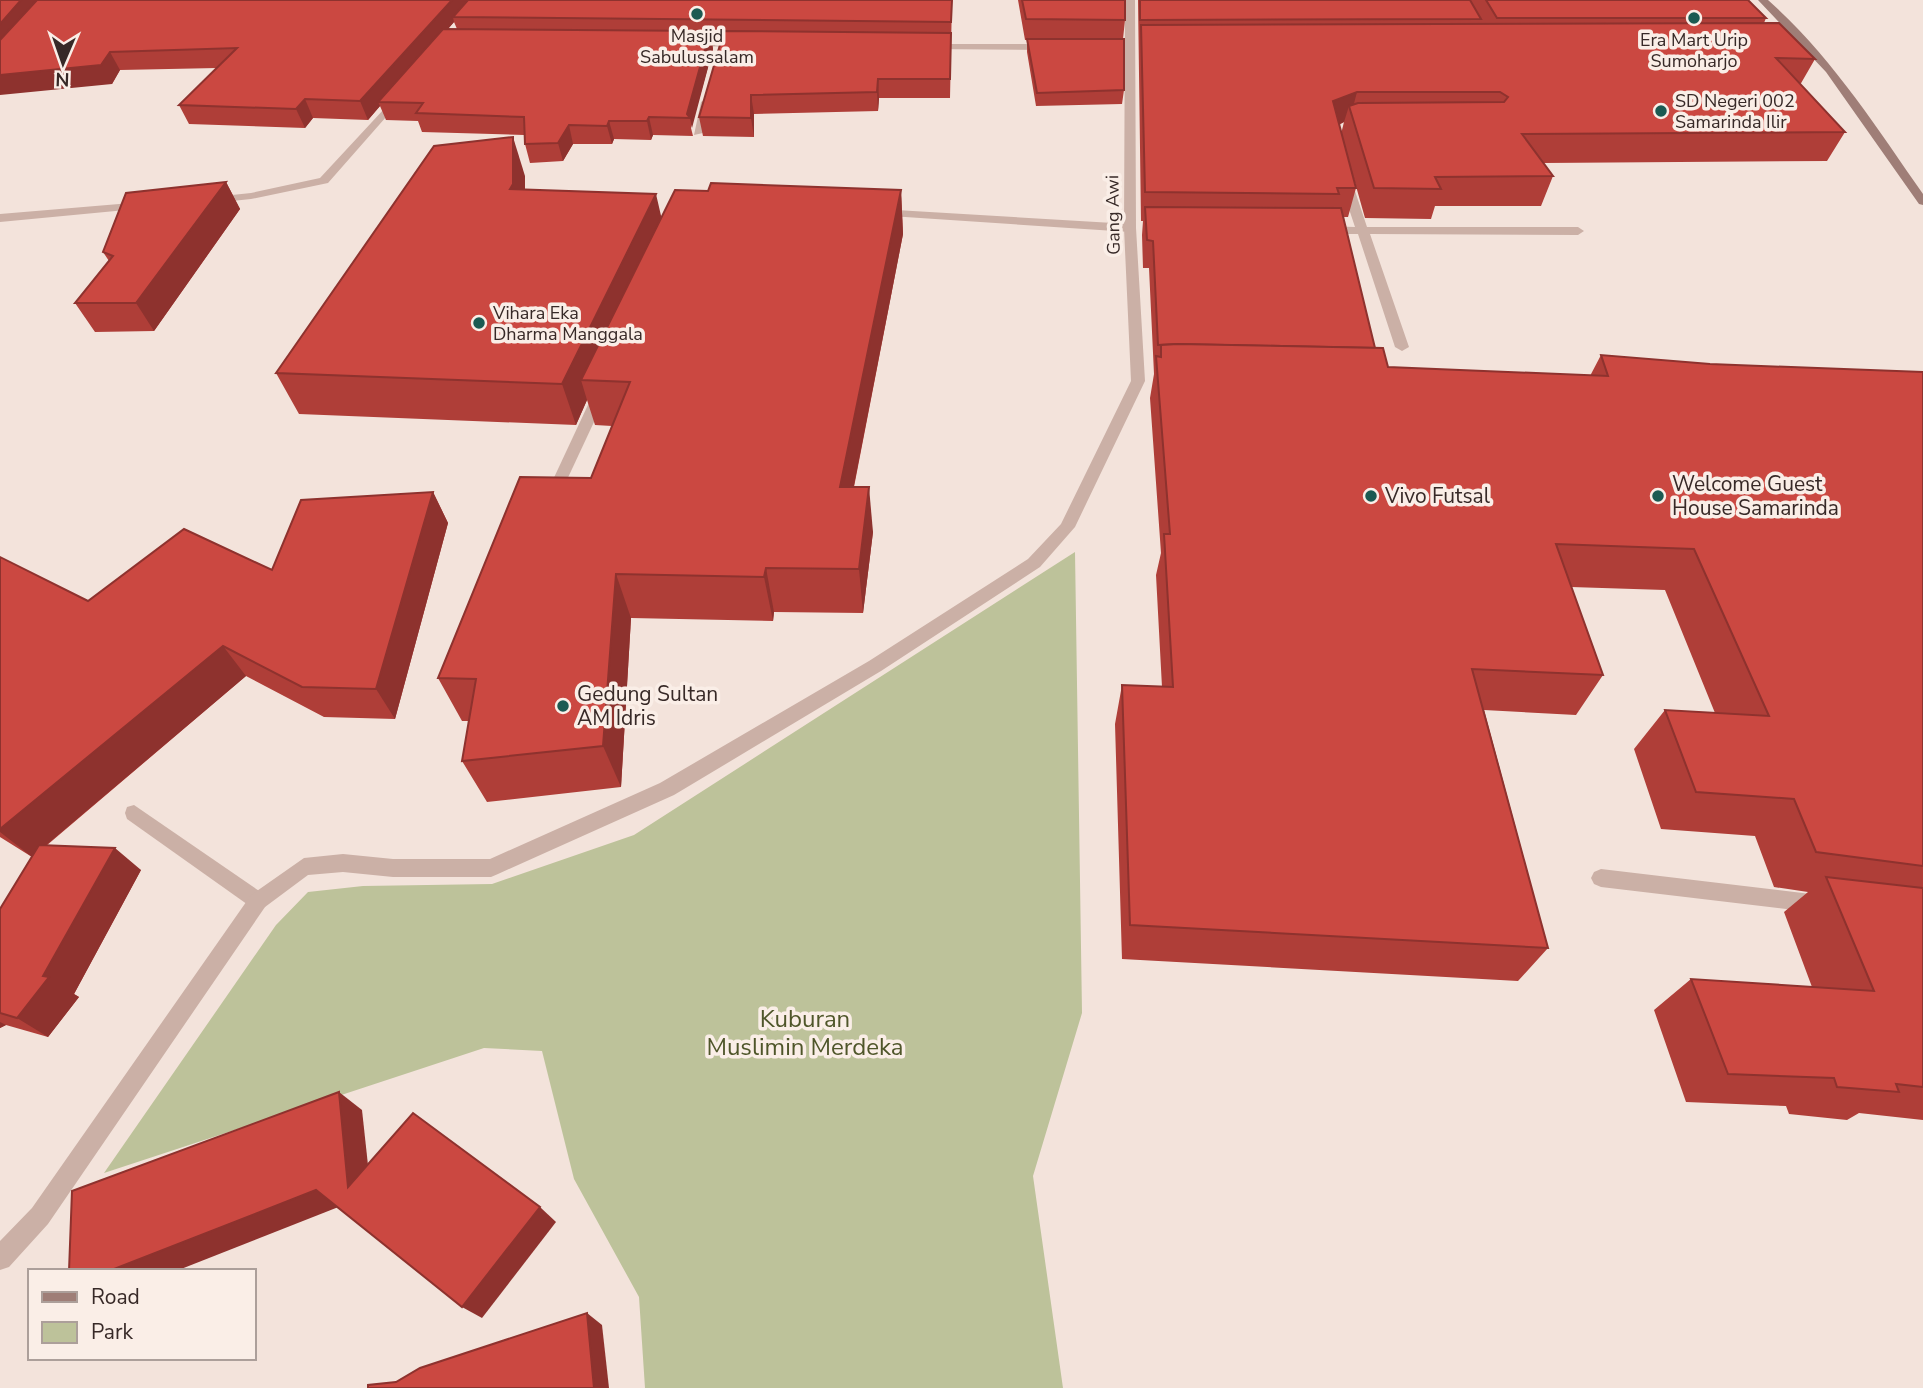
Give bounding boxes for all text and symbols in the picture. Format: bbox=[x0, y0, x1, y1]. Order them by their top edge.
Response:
marker: Masjid Sabulussalam bbox=[689, 6, 705, 22]
marker: Era Mart Urip Sumoharjo bbox=[1686, 10, 1702, 26]
place label: Masjid Sabulussalam bbox=[640, 24, 754, 69]
north arrow bbox=[28, 28, 98, 98]
place label: Era Mart Urip Sumoharjo bbox=[1640, 28, 1748, 73]
text: N bbox=[55, 66, 70, 92]
place label: SD Negeri 002 Samarinda Ilir bbox=[1675, 89, 1795, 134]
marker: SD Negeri 002 Samarinda Ilir bbox=[1653, 103, 1669, 119]
street label: Gang Awi bbox=[1100, 175, 1126, 255]
place label: Vihara Eka Dharma Manggala bbox=[492, 301, 643, 346]
marker: Vihara Eka Dharma Manggala bbox=[471, 315, 487, 331]
place label: Welcome Guest House Samarinda bbox=[1672, 470, 1839, 522]
place label: Vivo Futsal bbox=[1384, 482, 1491, 510]
marker: Vivo Futsal bbox=[1363, 488, 1379, 504]
marker: Welcome Guest House Samarinda bbox=[1650, 488, 1666, 504]
place label: Gedung Sultan AM Idris bbox=[577, 680, 718, 732]
marker: Gedung Sultan AM Idris bbox=[555, 698, 571, 714]
park label: Kuburan Muslimin Merdeka bbox=[706, 1003, 904, 1063]
legend bbox=[28, 1269, 256, 1360]
text: Road bbox=[91, 1283, 140, 1311]
text: Park bbox=[91, 1318, 133, 1346]

